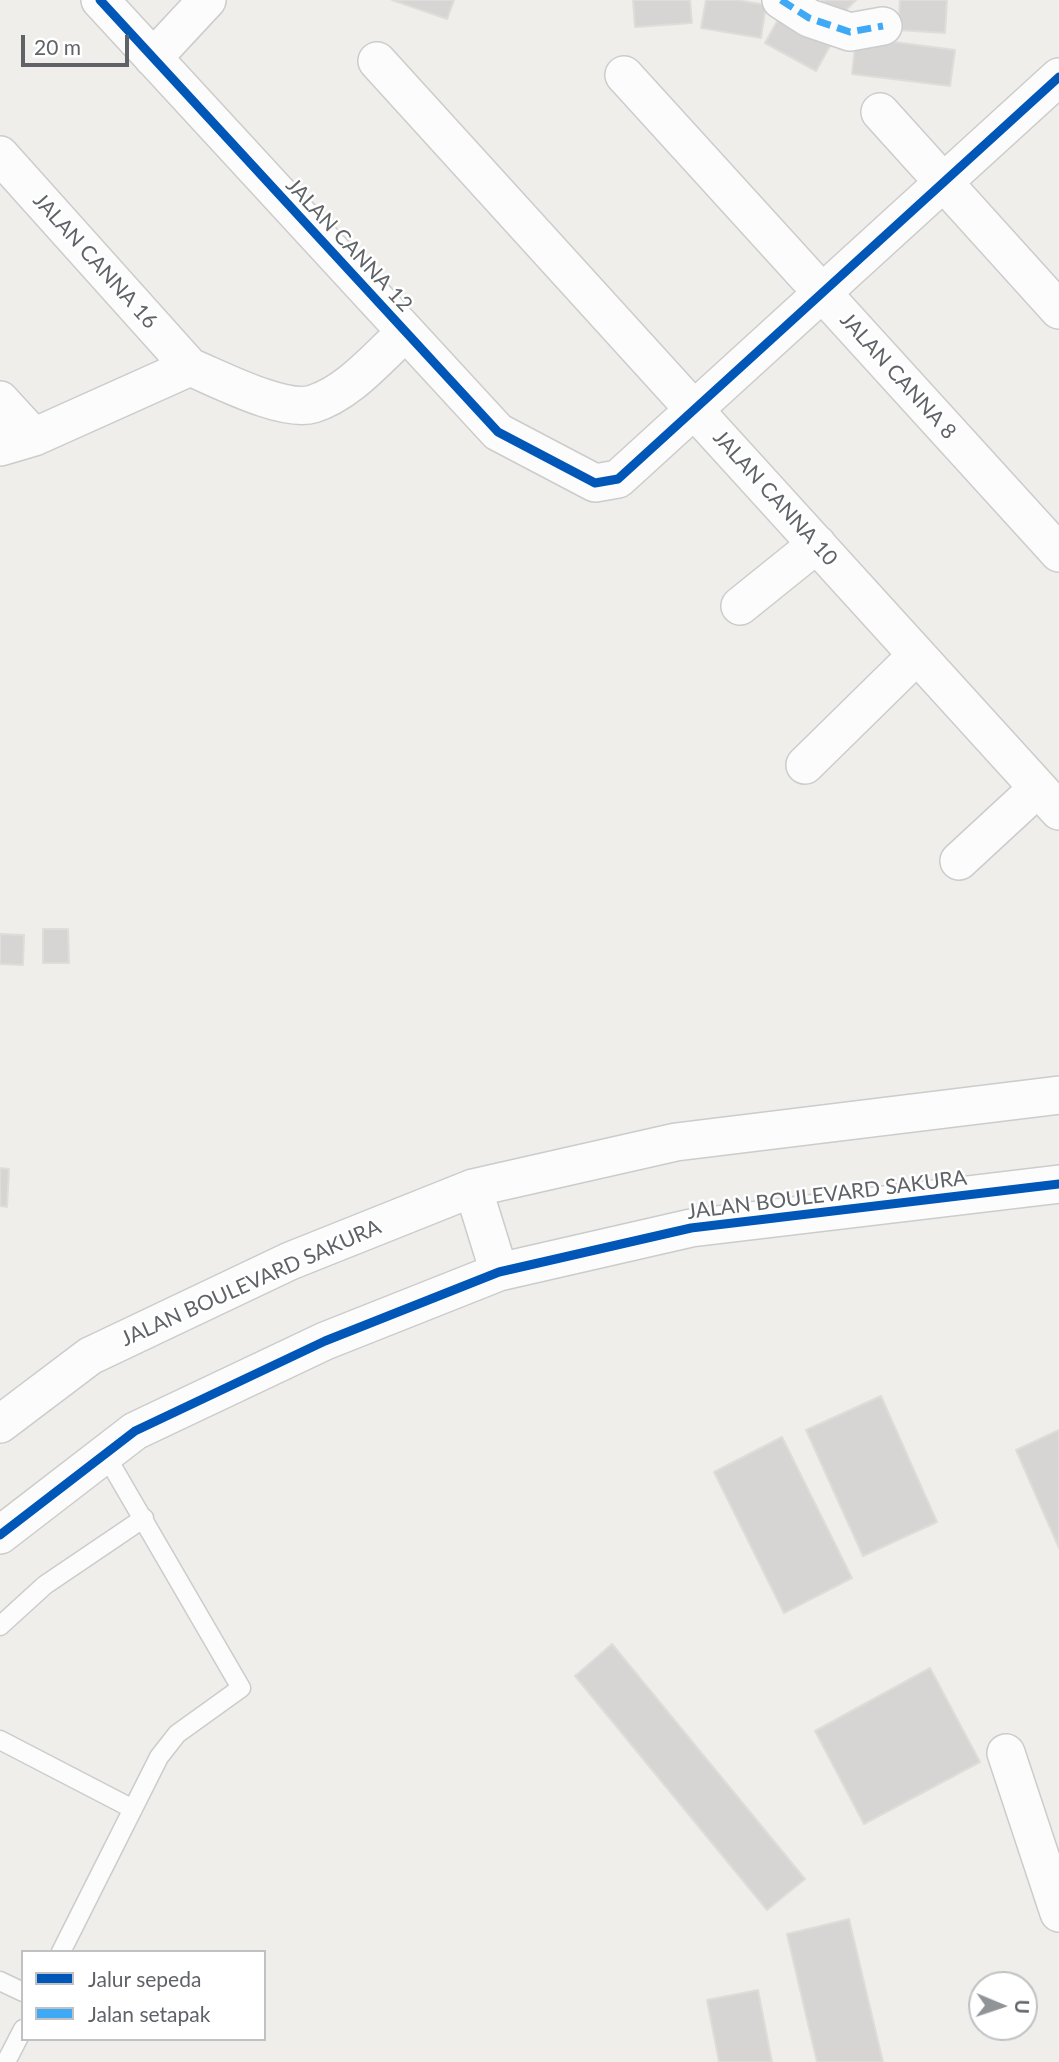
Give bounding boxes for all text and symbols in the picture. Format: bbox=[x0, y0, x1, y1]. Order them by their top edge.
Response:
scale bar bbox=[24, 21, 133, 65]
text: 20 m bbox=[34, 34, 81, 59]
street label: JALAN CANNA 12 bbox=[281, 173, 417, 317]
street label: JALAN CANNA 16 bbox=[28, 188, 162, 334]
street label: JALAN CANNA 8 bbox=[835, 308, 961, 444]
street label: JALAN CANNA 10 bbox=[708, 425, 842, 571]
street label: JALAN BOULEVARD SAKURA bbox=[686, 1165, 968, 1225]
street label: JALAN BOULEVARD SAKURA bbox=[117, 1214, 385, 1352]
legend bbox=[21, 1950, 266, 2041]
text: Jalur sepeda bbox=[88, 1966, 201, 1991]
north arrow bbox=[968, 1971, 1038, 2041]
text: U bbox=[1011, 1999, 1034, 2014]
text: Jalan setapak bbox=[88, 2001, 210, 2026]

